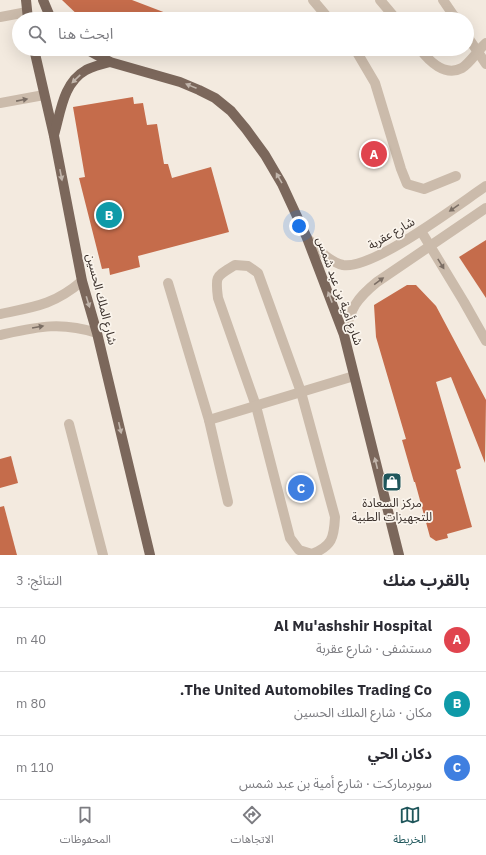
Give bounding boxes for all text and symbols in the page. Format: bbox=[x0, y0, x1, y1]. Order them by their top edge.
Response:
search box bbox=[12, 12, 474, 56]
icon: search bbox=[26, 23, 48, 45]
text: ابحث هنا bbox=[58, 24, 113, 43]
one-way arrow bbox=[71, 74, 81, 84]
one-way arrow bbox=[184, 83, 196, 89]
one-way arrow bbox=[16, 96, 28, 102]
pin: A bbox=[361, 139, 387, 169]
one-way arrow bbox=[58, 169, 64, 181]
one-way arrow bbox=[275, 172, 282, 184]
pin: B bbox=[96, 200, 122, 230]
one-way arrow bbox=[449, 204, 459, 212]
street label: شارع عقربة bbox=[365, 214, 418, 254]
your location bbox=[289, 216, 309, 236]
street label: شارع أمية بن عبد شمس bbox=[312, 235, 367, 348]
street label: شارع الملك الحسين bbox=[81, 252, 121, 347]
one-way arrow bbox=[437, 259, 445, 269]
one-way arrow bbox=[374, 276, 385, 285]
one-way arrow bbox=[326, 291, 332, 303]
one-way arrow bbox=[85, 296, 91, 308]
one-way arrow bbox=[32, 324, 44, 330]
one-way arrow bbox=[117, 422, 123, 434]
one-way arrow bbox=[373, 457, 379, 469]
shop icon: مركز السعادة للتجهيزات الطبية bbox=[381, 471, 403, 493]
pin: C bbox=[288, 473, 314, 503]
place label: مركز السعادة للتجهيزات الطبية bbox=[352, 495, 432, 524]
text: بالقرب منك bbox=[383, 569, 470, 591]
text: النتائج: 3 bbox=[16, 572, 62, 589]
text: Al Mu'ashshir Hospital bbox=[274, 616, 432, 635]
text: 40 m bbox=[16, 631, 46, 648]
text: A bbox=[453, 631, 461, 648]
text: مستشفى · شارع عقربة bbox=[316, 640, 432, 657]
text: The United Automobiles Trading Co. bbox=[180, 680, 432, 699]
text: 80 m bbox=[16, 695, 46, 712]
text: B bbox=[453, 695, 461, 712]
text: مكان · شارع الملك الحسين bbox=[294, 704, 432, 721]
text: دكان الحي bbox=[368, 744, 432, 763]
text: 110 m bbox=[16, 759, 54, 776]
text: C bbox=[453, 759, 461, 776]
text: سوبرماركت · شارع أمية بن عبد شمس bbox=[239, 775, 432, 792]
tab: المحفوظات bbox=[60, 804, 111, 851]
tab: الاتجاهات bbox=[231, 804, 274, 851]
tab: الخريطة bbox=[393, 804, 426, 851]

